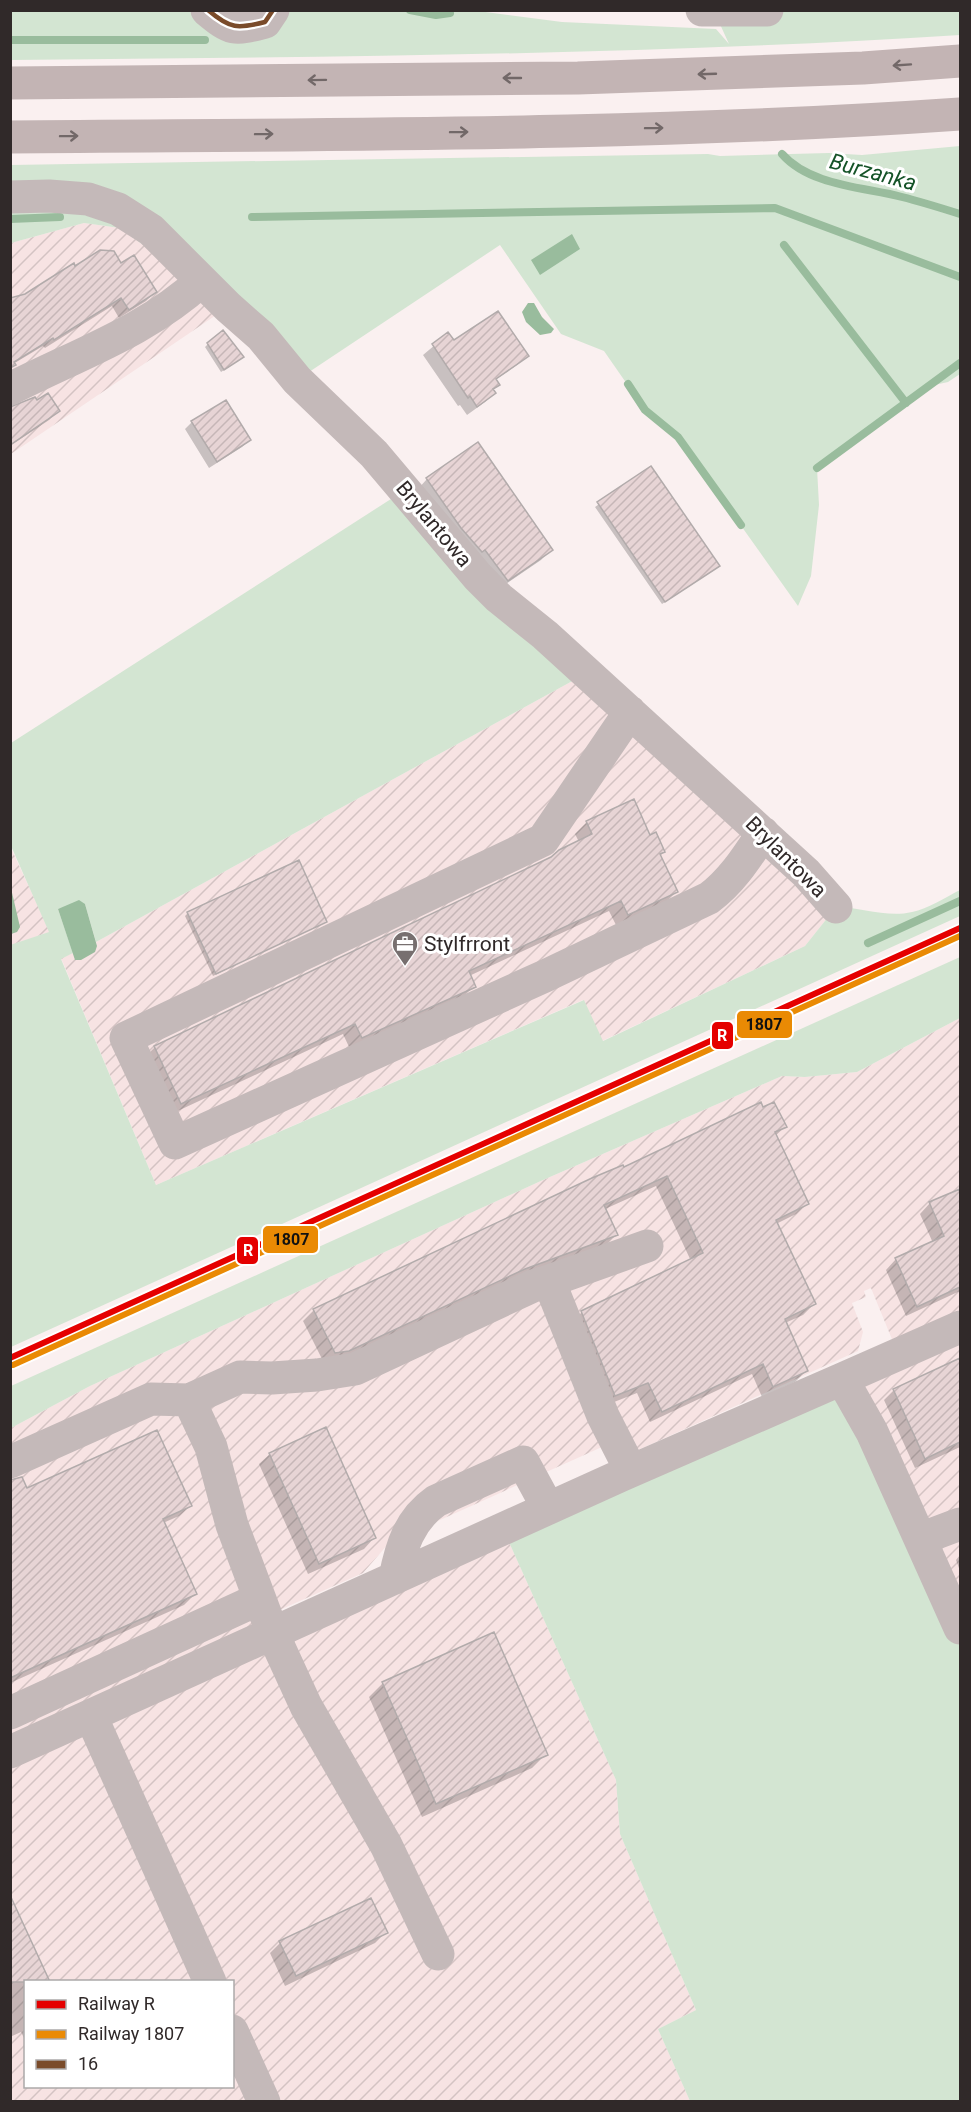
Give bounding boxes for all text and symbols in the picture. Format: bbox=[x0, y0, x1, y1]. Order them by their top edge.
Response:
one-way arrow bbox=[893, 60, 913, 71]
one-way arrow bbox=[698, 69, 718, 80]
one-way arrow bbox=[503, 73, 523, 84]
one-way arrow bbox=[308, 74, 328, 86]
one-way arrow bbox=[643, 122, 663, 133]
one-way arrow bbox=[448, 126, 468, 138]
one-way arrow bbox=[253, 128, 273, 140]
one-way arrow bbox=[58, 130, 78, 142]
water label: Burzanka bbox=[827, 148, 919, 196]
street label: Brylantowa bbox=[391, 476, 477, 572]
street label: Brylantowa bbox=[741, 812, 831, 902]
office icon: Stylfrront bbox=[390, 929, 420, 967]
place label: Stylfrront bbox=[424, 932, 510, 956]
line badge: 1807 bbox=[736, 1010, 793, 1039]
text: 1807 bbox=[746, 1015, 782, 1034]
line badge: R bbox=[711, 1021, 734, 1050]
text: R bbox=[717, 1026, 727, 1045]
line badge: 1807 bbox=[262, 1225, 319, 1254]
text: 1807 bbox=[273, 1230, 309, 1249]
line badge: R bbox=[236, 1236, 259, 1265]
text: R bbox=[243, 1241, 253, 1260]
legend bbox=[24, 1980, 234, 2088]
text: Railway R bbox=[78, 1993, 155, 2014]
text: Railway 1807 bbox=[78, 2023, 184, 2044]
text: 16 bbox=[78, 2053, 98, 2074]

